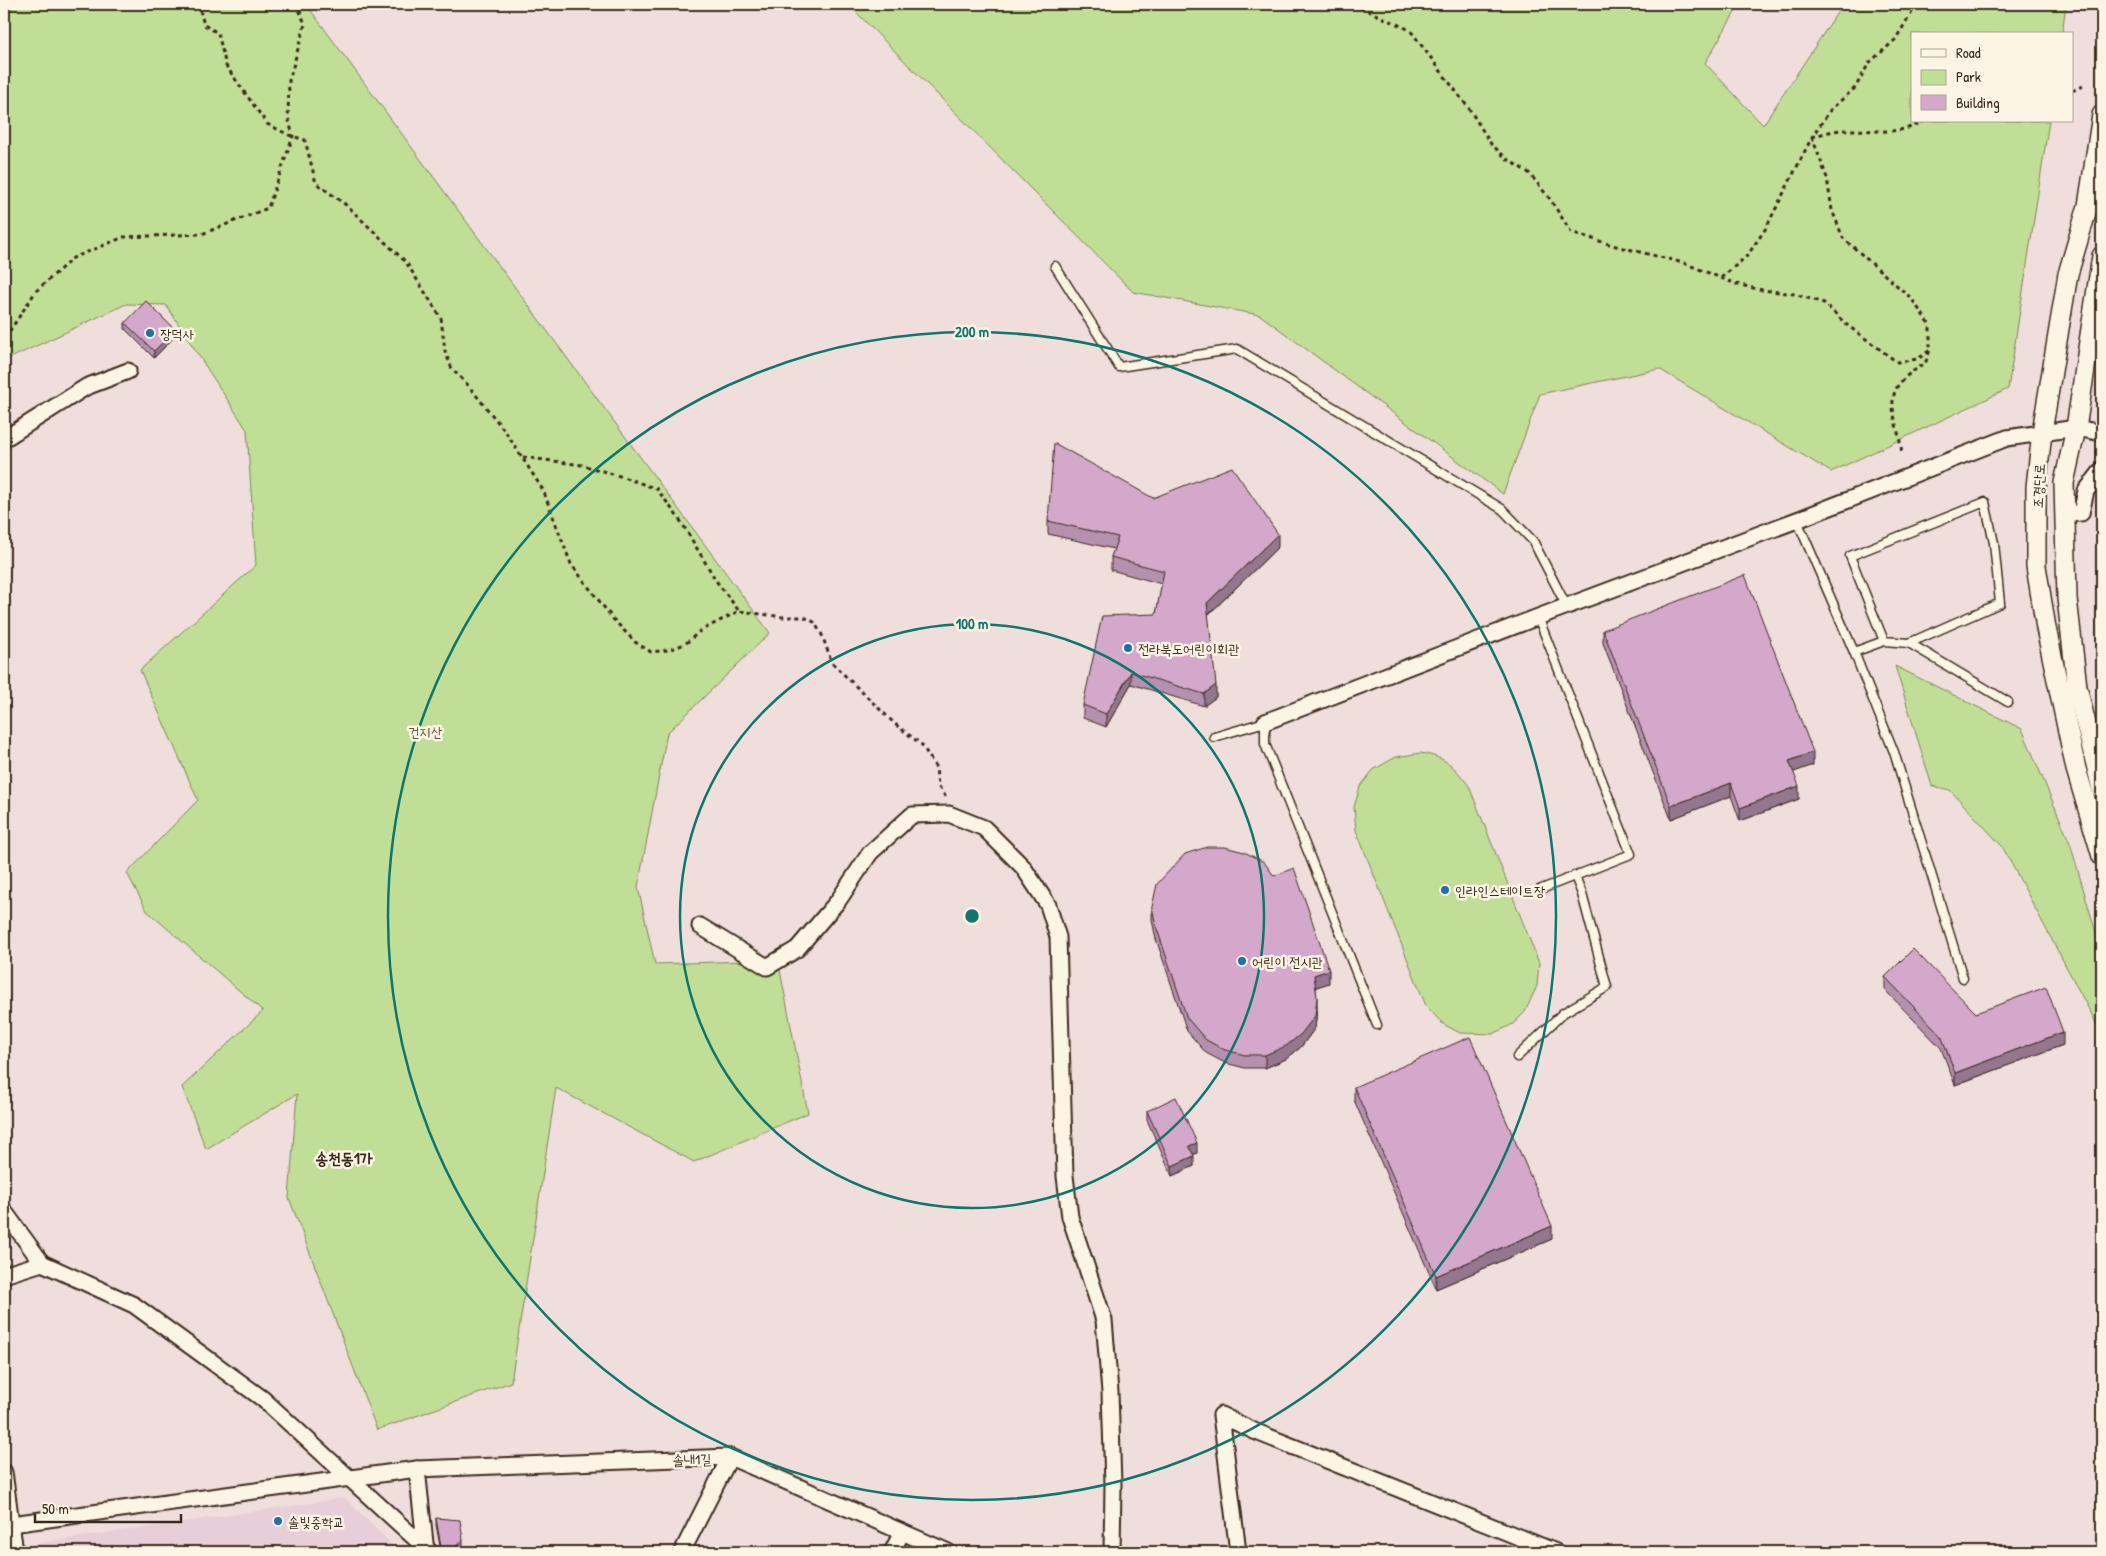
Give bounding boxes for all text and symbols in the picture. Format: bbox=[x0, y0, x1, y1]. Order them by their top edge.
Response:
legend bbox=[1911, 32, 2074, 122]
text: Road bbox=[1956, 42, 1981, 63]
text: Park bbox=[1956, 66, 1981, 87]
text: Building bbox=[1956, 92, 2000, 113]
text: 200 m bbox=[955, 321, 989, 342]
place label: 장덕사 bbox=[160, 324, 195, 343]
marker: 장덕사 bbox=[144, 327, 156, 339]
street label: 조경단로 bbox=[2027, 463, 2049, 509]
text: 100 m bbox=[956, 613, 988, 634]
place label: 전라북도어린이회관 bbox=[1138, 639, 1239, 658]
marker: 전라북도어린이회관 bbox=[1122, 642, 1134, 654]
park label: 건지산 bbox=[408, 722, 443, 741]
place label: 인라인스테이트장 bbox=[1455, 881, 1546, 900]
marker: 인라인스테이트장 bbox=[1439, 884, 1451, 896]
centre of rings bbox=[963, 907, 981, 925]
place label: 어린이 전시관 bbox=[1252, 952, 1323, 971]
marker: 어린이 전시관 bbox=[1236, 955, 1248, 967]
district label: 송천동1가 bbox=[315, 1147, 373, 1169]
street label: 솔내1길 bbox=[672, 1449, 712, 1469]
scale bar bbox=[35, 1491, 181, 1523]
text: 50 m bbox=[42, 1498, 69, 1519]
place label: 솔빛중학교 bbox=[288, 1512, 344, 1531]
marker: 솔빛중학교 bbox=[272, 1515, 284, 1527]

